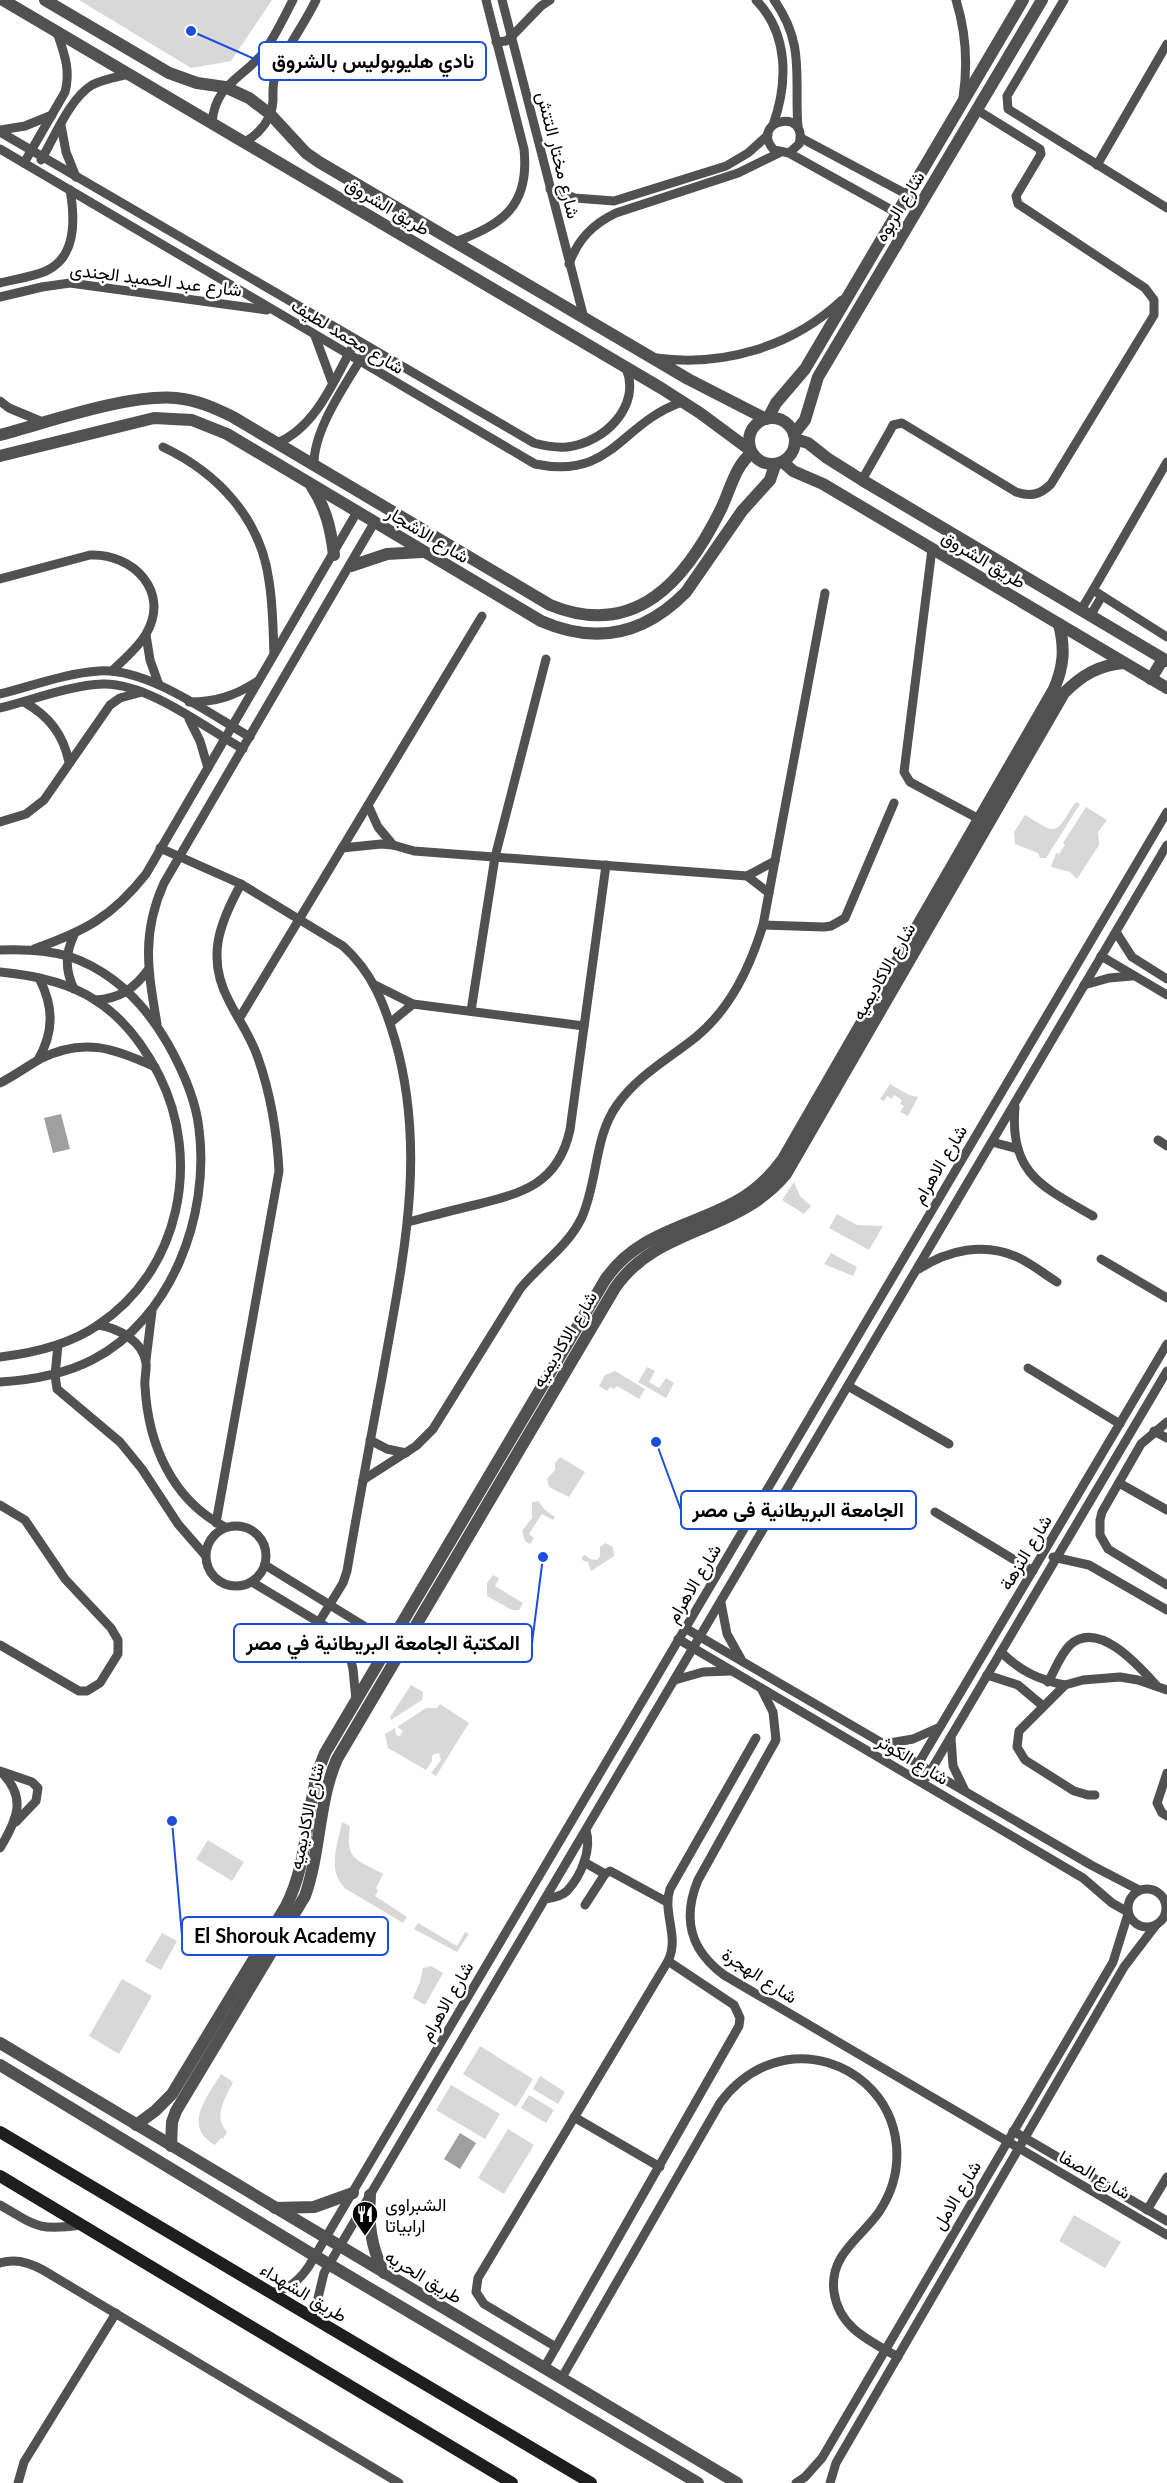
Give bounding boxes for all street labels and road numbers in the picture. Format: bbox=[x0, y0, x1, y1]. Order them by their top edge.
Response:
street label: شارع مختار التتش bbox=[531, 89, 585, 221]
street label: شارع الربوه bbox=[869, 167, 930, 246]
street label: طريق الشروق bbox=[341, 172, 434, 241]
street label: شارع عبد الحميد الجندى bbox=[68, 258, 243, 302]
street label: شارع محمد لطيف bbox=[287, 294, 408, 380]
street label: شارع الاشجار bbox=[381, 500, 473, 569]
street label: طريق الشروق bbox=[937, 525, 1030, 594]
street label: شارع الاكاديميه bbox=[846, 919, 921, 1024]
street label: شارع الاهرام bbox=[907, 1120, 973, 1209]
street label: شارع الاكاديميه bbox=[527, 1287, 603, 1392]
street label: شارع النزهة bbox=[994, 1510, 1058, 1595]
street label: شارع الاهرام bbox=[661, 1539, 727, 1628]
street label: شارع الكوثر bbox=[871, 1728, 953, 1791]
street label: شارع الاكاديميه bbox=[284, 1761, 330, 1872]
street label: شارع الهجرة bbox=[717, 1943, 802, 2009]
street label: شارع الاهرام bbox=[414, 1957, 479, 2046]
street label: شارع الصفا bbox=[1054, 2145, 1135, 2205]
street label: شارع الامل bbox=[927, 2156, 987, 2235]
street label: طريق الحريه bbox=[381, 2244, 467, 2309]
street label: طريق الشهداء bbox=[256, 2258, 351, 2327]

